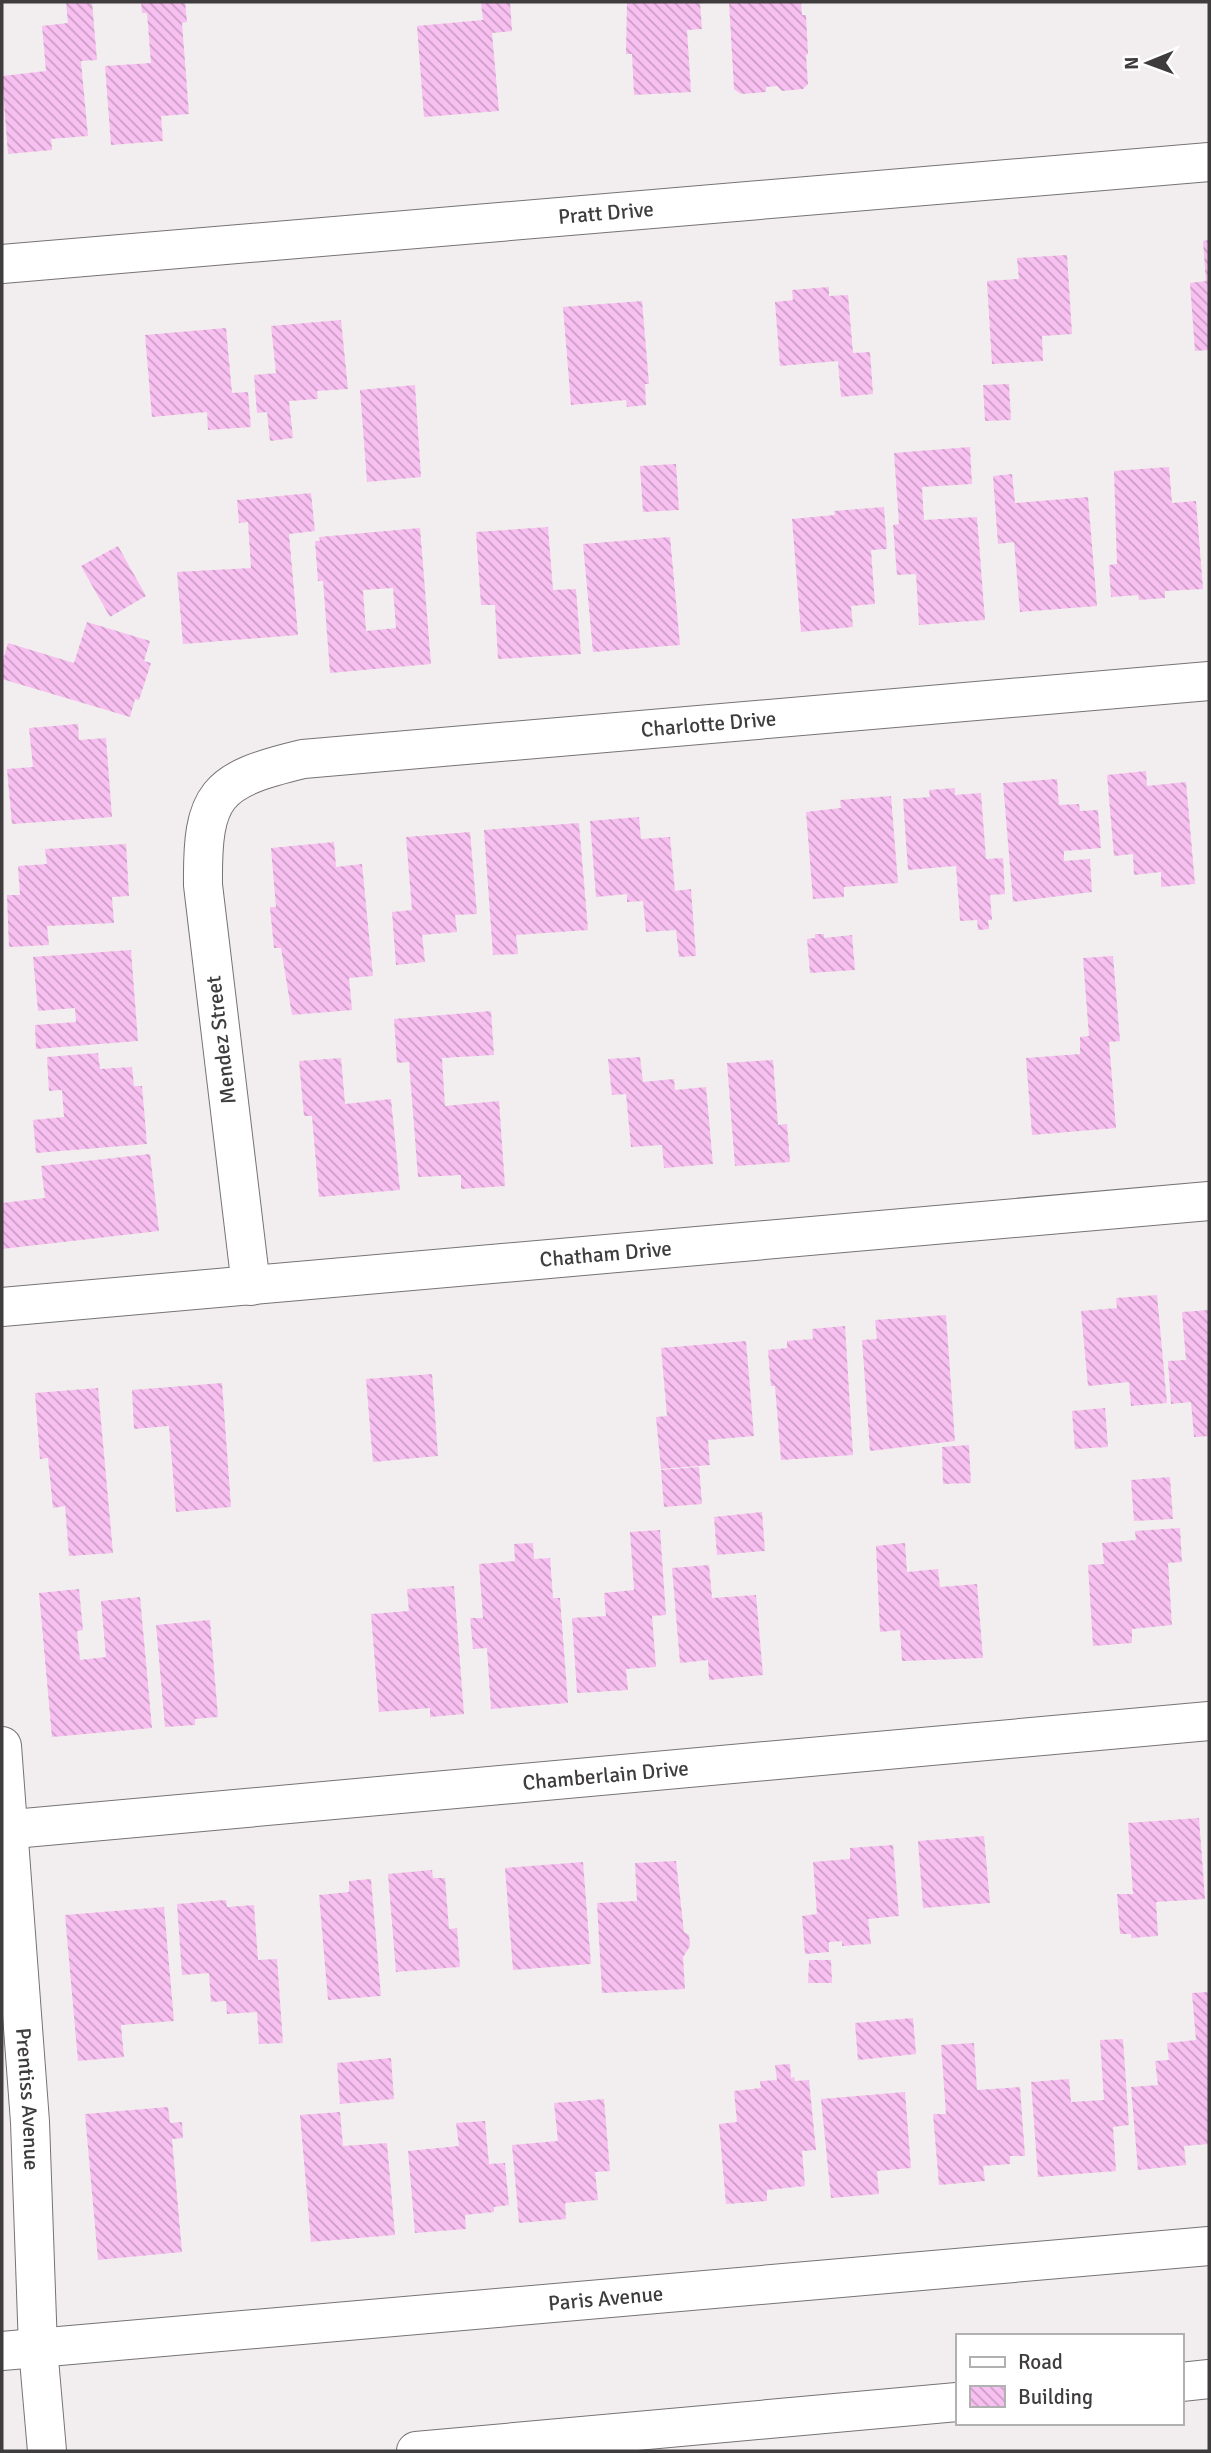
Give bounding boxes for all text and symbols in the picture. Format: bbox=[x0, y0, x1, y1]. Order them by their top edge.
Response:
north arrow bbox=[1113, 28, 1183, 98]
text: N bbox=[1120, 56, 1144, 70]
street label: Pratt Drive bbox=[557, 196, 655, 230]
street label: Charlotte Drive bbox=[640, 705, 777, 743]
street label: Mendez Street bbox=[200, 974, 242, 1106]
street label: Chatham Drive bbox=[539, 1235, 673, 1273]
street label: Chamberlain Drive bbox=[521, 1755, 690, 1796]
street label: Prentiss Avenue bbox=[10, 2027, 45, 2171]
street label: Paris Avenue bbox=[547, 2281, 664, 2316]
legend bbox=[956, 2334, 1183, 2425]
text: Road bbox=[1018, 2349, 1063, 2375]
text: Building bbox=[1018, 2384, 1093, 2410]

